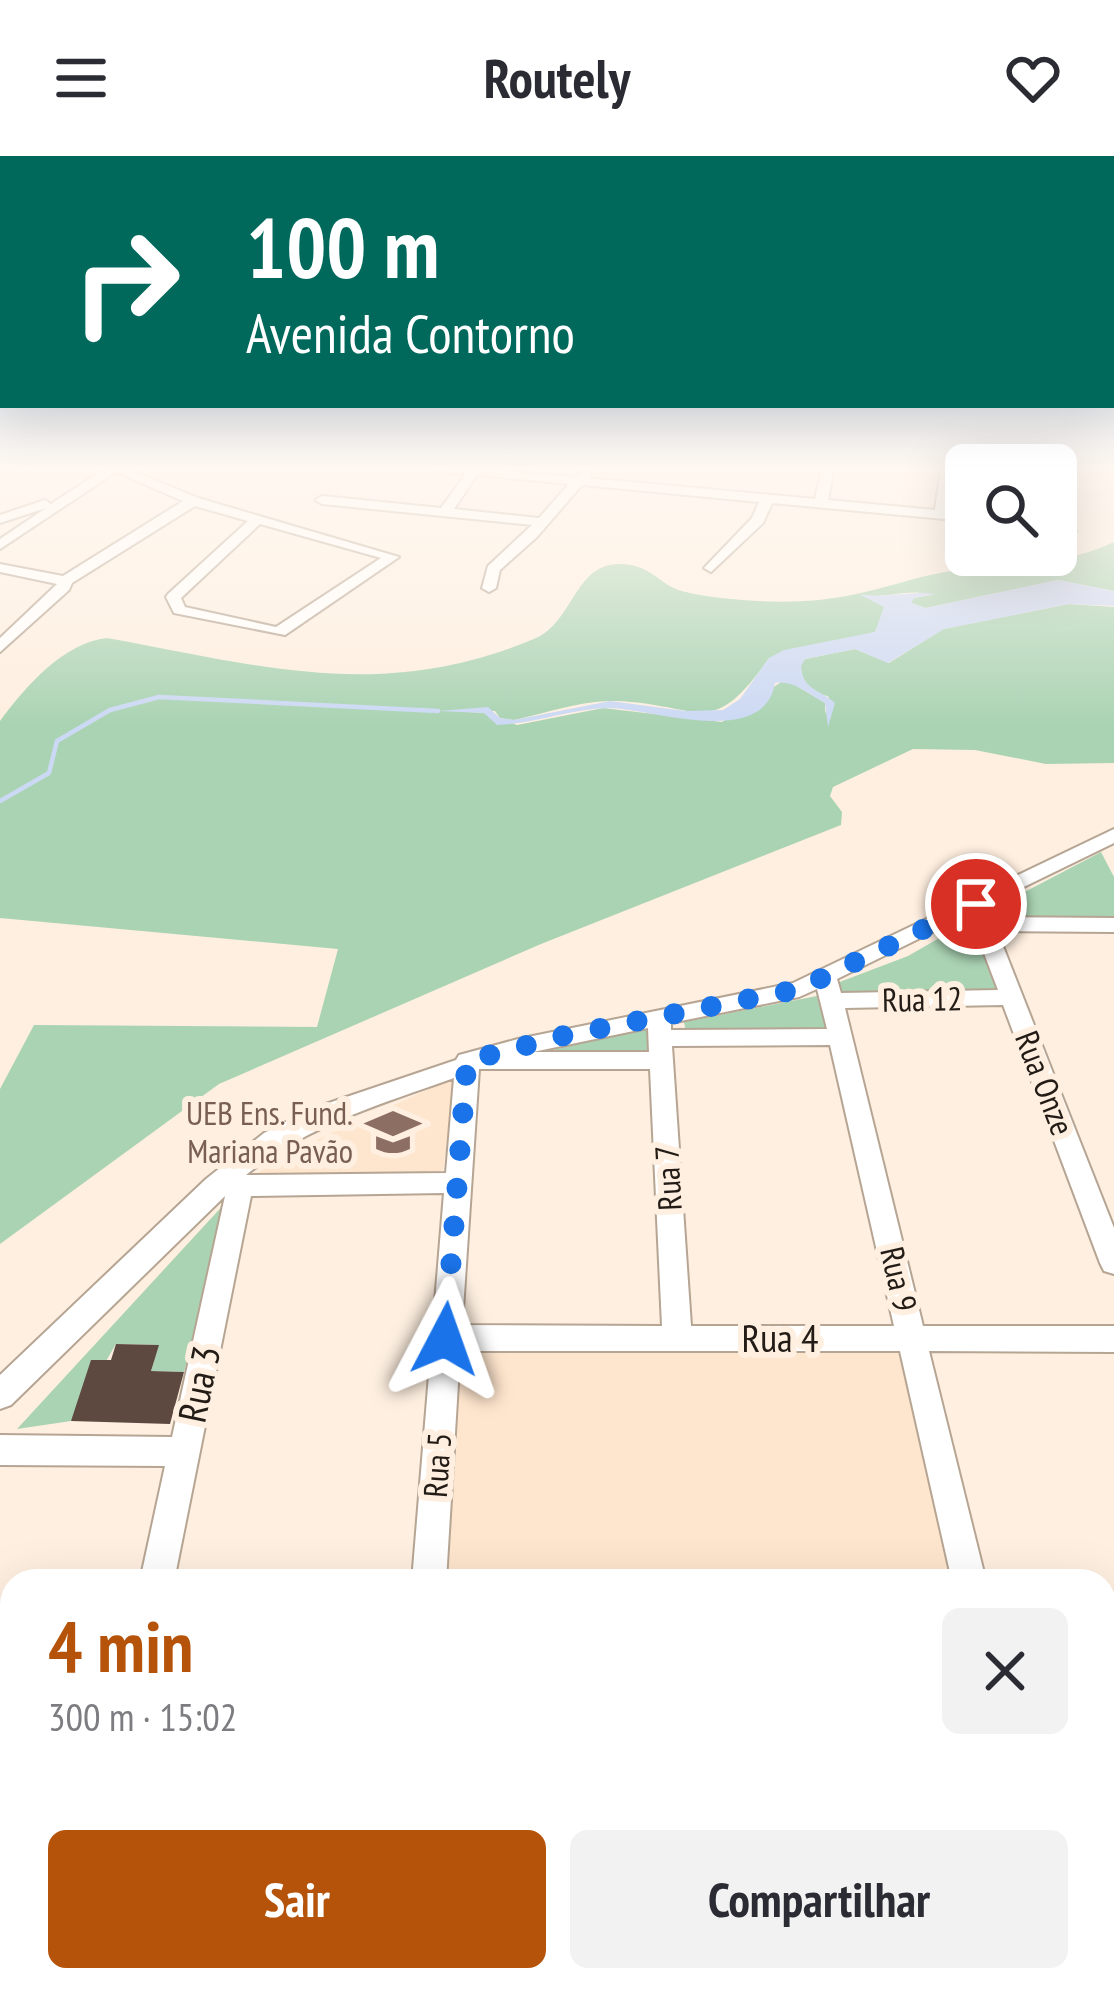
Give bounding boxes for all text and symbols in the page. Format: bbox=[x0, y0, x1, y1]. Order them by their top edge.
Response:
text: Routely bbox=[484, 43, 630, 113]
icon: menu bbox=[48, 45, 114, 111]
icon: heart bbox=[1000, 45, 1066, 111]
text: 100 m bbox=[246, 192, 439, 301]
icon: right bbox=[48, 204, 204, 360]
text: Avenida Contorno bbox=[246, 298, 575, 368]
map controls bbox=[945, 444, 1077, 576]
button: search bbox=[945, 444, 1077, 576]
pin bbox=[925, 853, 1027, 955]
icon: arrive bbox=[943, 871, 1009, 937]
street label: Rua 12 bbox=[882, 976, 962, 1021]
street label: Rua Onze bbox=[1006, 1025, 1085, 1141]
place label: UEB Ens. Fund. Mariana Pavão bbox=[186, 1091, 353, 1172]
school or university icon: UEB Ens. Fund. Mariana Pavão bbox=[364, 1103, 422, 1161]
street label: Rua 7 bbox=[644, 1144, 691, 1212]
street label: Rua 9 bbox=[871, 1242, 928, 1315]
position arrow bbox=[382, 1276, 508, 1402]
street label: Rua 4 bbox=[741, 1312, 819, 1363]
street label: Rua 3 bbox=[166, 1341, 231, 1427]
street label: Rua 5 bbox=[413, 1431, 460, 1499]
text: 4 min bbox=[48, 1599, 193, 1692]
button: close bbox=[942, 1608, 1068, 1734]
text: 300 m · 15:02 bbox=[48, 1691, 237, 1742]
button: Sair bbox=[48, 1830, 546, 1968]
button: Compartilhar bbox=[570, 1830, 1068, 1968]

